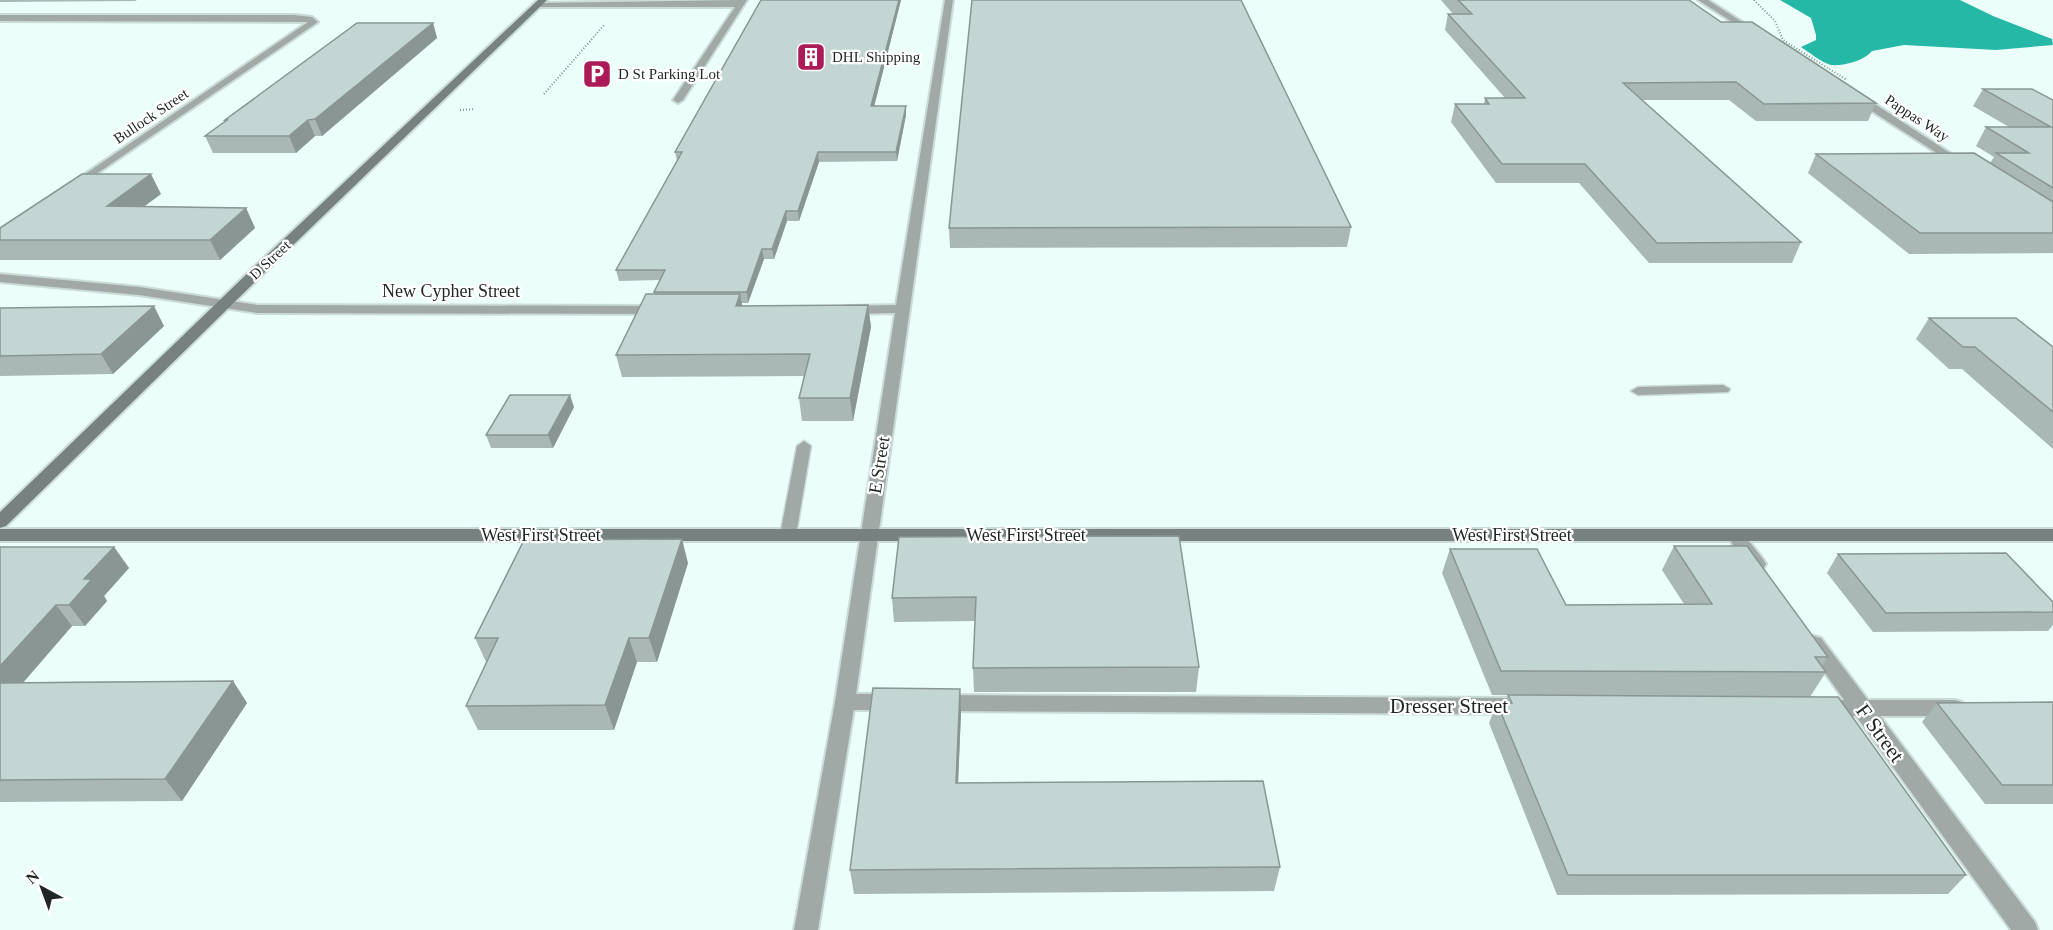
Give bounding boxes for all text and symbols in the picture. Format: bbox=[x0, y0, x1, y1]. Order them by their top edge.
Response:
building icon: DHL Shipping bbox=[795, 41, 827, 73]
place label: DHL Shipping bbox=[832, 49, 921, 65]
parking icon: D St Parking Lot bbox=[581, 58, 613, 90]
place label: D St Parking Lot bbox=[618, 66, 721, 82]
street label: Bullock Street bbox=[111, 85, 192, 147]
street label: Pappas Way bbox=[1882, 91, 1952, 145]
street label: D Street bbox=[246, 237, 294, 283]
street label: New Cypher Street bbox=[382, 281, 520, 301]
street label: E Street bbox=[865, 435, 893, 495]
street label: West First Street bbox=[481, 525, 601, 545]
street label: West First Street bbox=[966, 525, 1086, 545]
street label: West First Street bbox=[1452, 525, 1572, 545]
street label: Dresser Street bbox=[1390, 694, 1508, 718]
street label: F Street bbox=[1851, 699, 1909, 767]
north arrow bbox=[12, 858, 72, 918]
text: N bbox=[23, 867, 43, 887]

